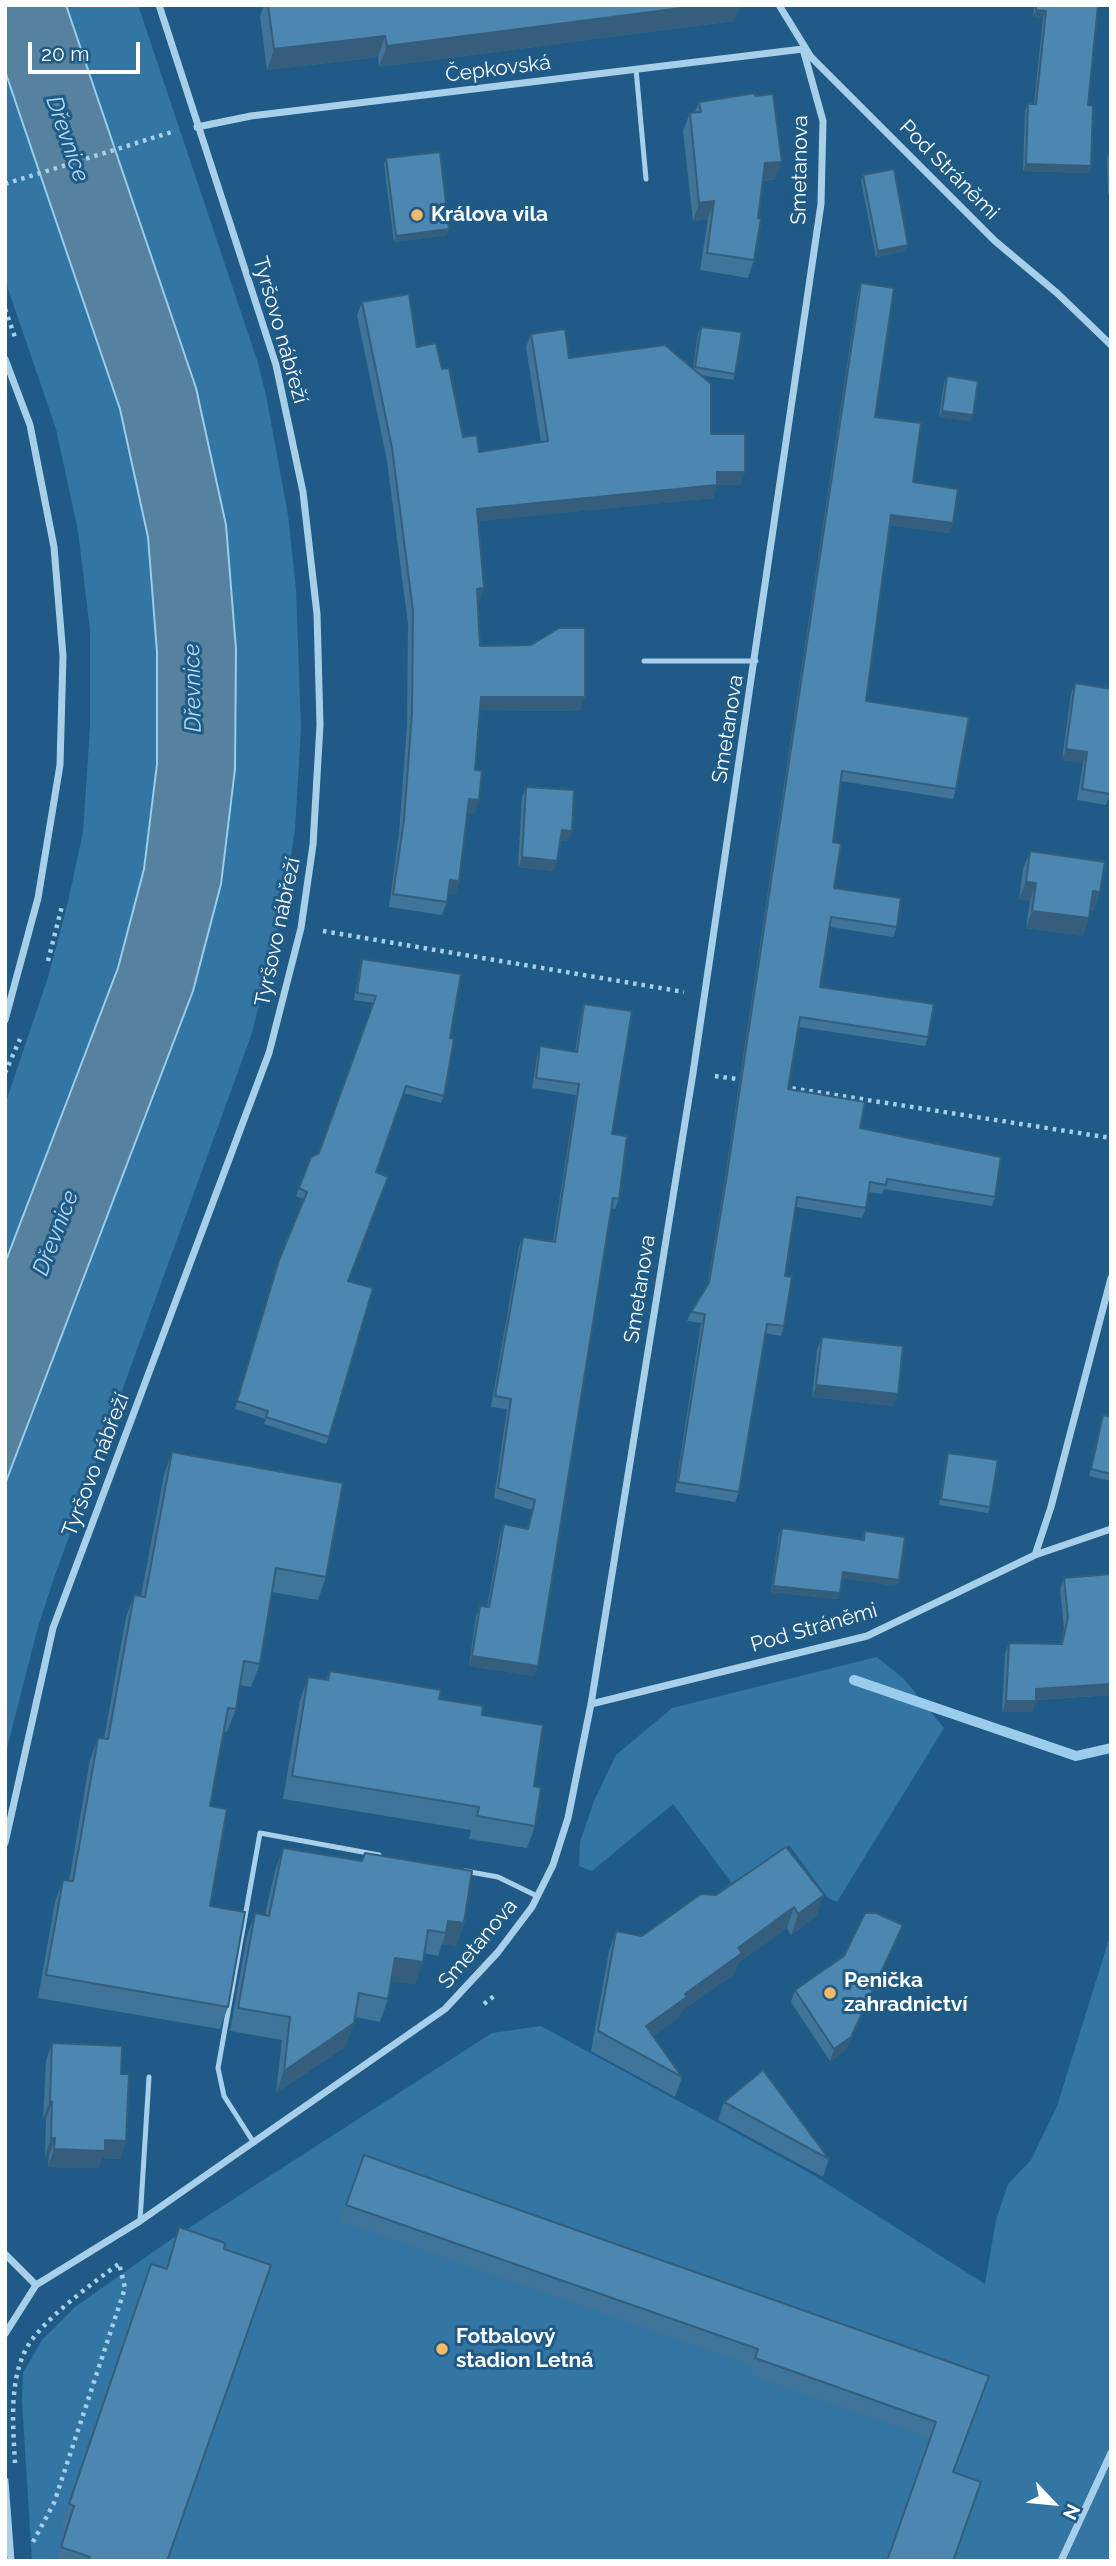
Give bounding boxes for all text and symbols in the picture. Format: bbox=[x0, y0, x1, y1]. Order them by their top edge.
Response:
scale bar bbox=[32, 28, 144, 72]
text: 20 m bbox=[41, 41, 89, 66]
street label: Čepkovská bbox=[444, 50, 552, 88]
water label: Dřevnice bbox=[39, 92, 95, 186]
street label: Smetanova bbox=[786, 115, 814, 225]
street label: Pod Stráněmi bbox=[894, 115, 1004, 225]
place label: Králova vila bbox=[431, 202, 548, 228]
marker: Králova vila bbox=[409, 207, 425, 223]
street label: Tyršovo nábřeží bbox=[247, 254, 313, 406]
water label: Dřevnice bbox=[178, 643, 208, 733]
street label: Smetanova bbox=[707, 673, 749, 785]
street label: Tyršovo nábřeží bbox=[250, 855, 306, 1009]
water label: Dřevnice bbox=[27, 1187, 85, 1279]
street label: Smetanova bbox=[619, 1233, 661, 1345]
street label: Tyršovo nábřeží bbox=[57, 1390, 135, 1540]
street label: Pod Stráněmi bbox=[748, 1598, 880, 1658]
street label: Smetanova bbox=[433, 1894, 523, 1994]
place label: Penička zahradnictví bbox=[844, 1968, 968, 2018]
marker: Penička zahradnictví bbox=[822, 1985, 838, 2001]
place label: Fotbalový stadion Letná bbox=[456, 2324, 593, 2374]
marker: Fotbalový stadion Letná bbox=[434, 2341, 450, 2357]
north arrow bbox=[1018, 2468, 1088, 2538]
text: N bbox=[1059, 2501, 1085, 2524]

